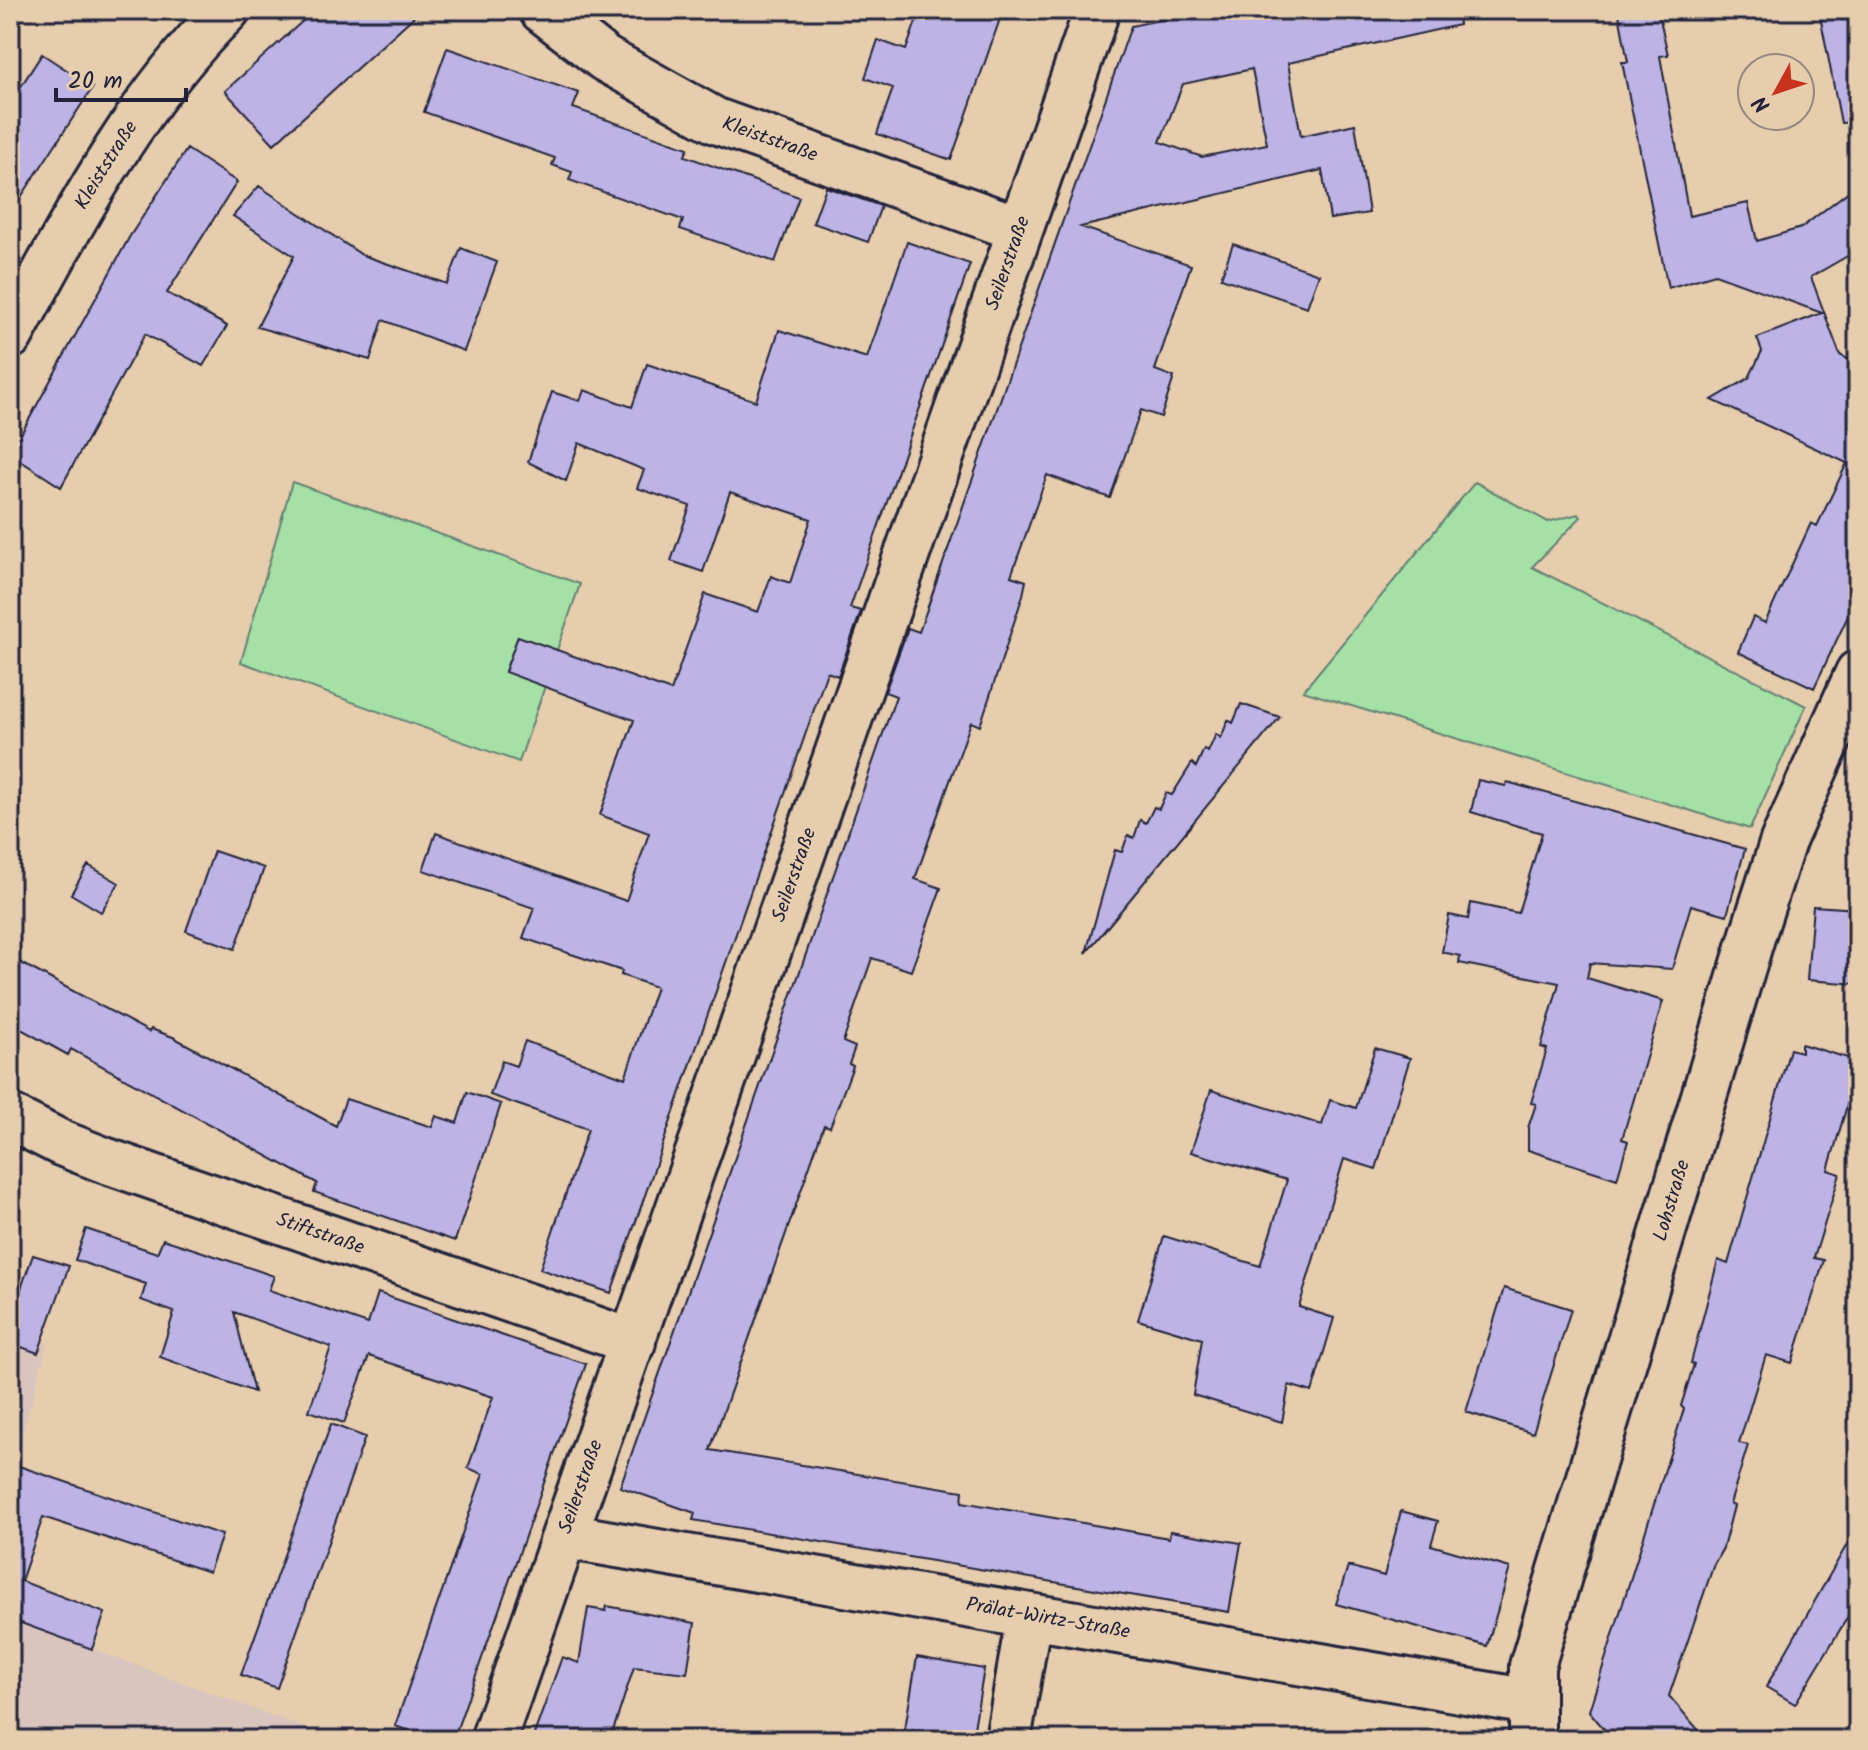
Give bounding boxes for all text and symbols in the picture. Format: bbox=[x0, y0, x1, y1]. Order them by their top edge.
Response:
scale bar bbox=[56, 52, 186, 102]
north arrow bbox=[1736, 52, 1816, 132]
text: 20 m bbox=[68, 62, 123, 101]
text: N bbox=[1745, 87, 1780, 120]
street label: Kleiststraße bbox=[717, 108, 822, 172]
street label: Kleiststraße bbox=[67, 115, 147, 216]
street label: Seilerstraße bbox=[977, 212, 1040, 315]
street label: Seilerstraße bbox=[764, 824, 826, 927]
street label: Lohstraße bbox=[1645, 1156, 1700, 1245]
street label: Stiftstraße bbox=[272, 1204, 369, 1264]
street label: Seilerstraße bbox=[550, 1435, 613, 1538]
street label: Prälat-Wirtz-Straße bbox=[963, 1589, 1132, 1649]

